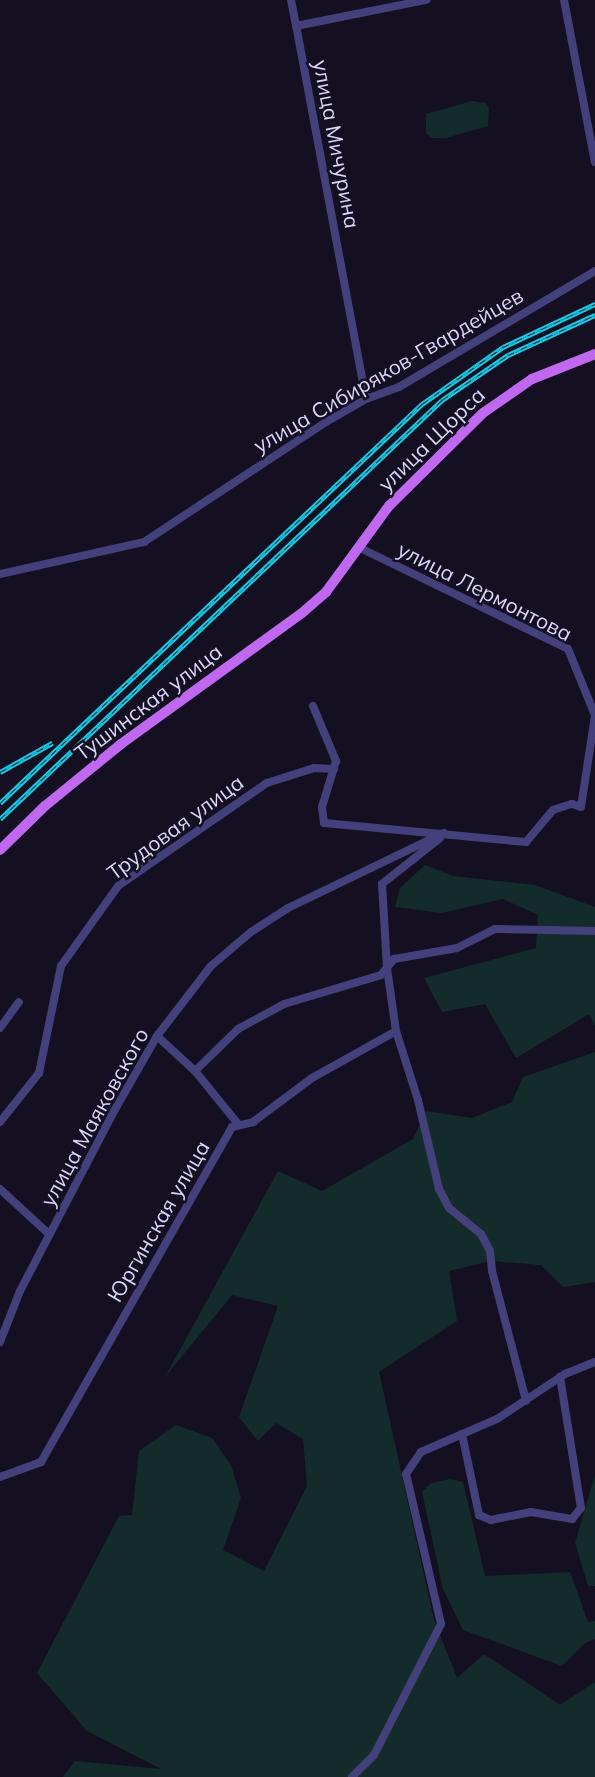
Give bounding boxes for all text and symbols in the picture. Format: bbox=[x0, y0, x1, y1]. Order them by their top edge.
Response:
street label: улица Мичурина bbox=[308, 58, 366, 230]
street label: улица Сибиряков-Гвардейцев bbox=[249, 282, 527, 458]
street label: улица Щорса bbox=[372, 382, 490, 496]
street label: улица Лермонтова bbox=[394, 536, 576, 646]
street label: Тушинская улица bbox=[69, 638, 227, 766]
street label: Трудовая улица bbox=[102, 769, 248, 885]
street label: улица Маяковского bbox=[35, 1023, 153, 1211]
street label: Юргинская улица bbox=[102, 1136, 214, 1306]

